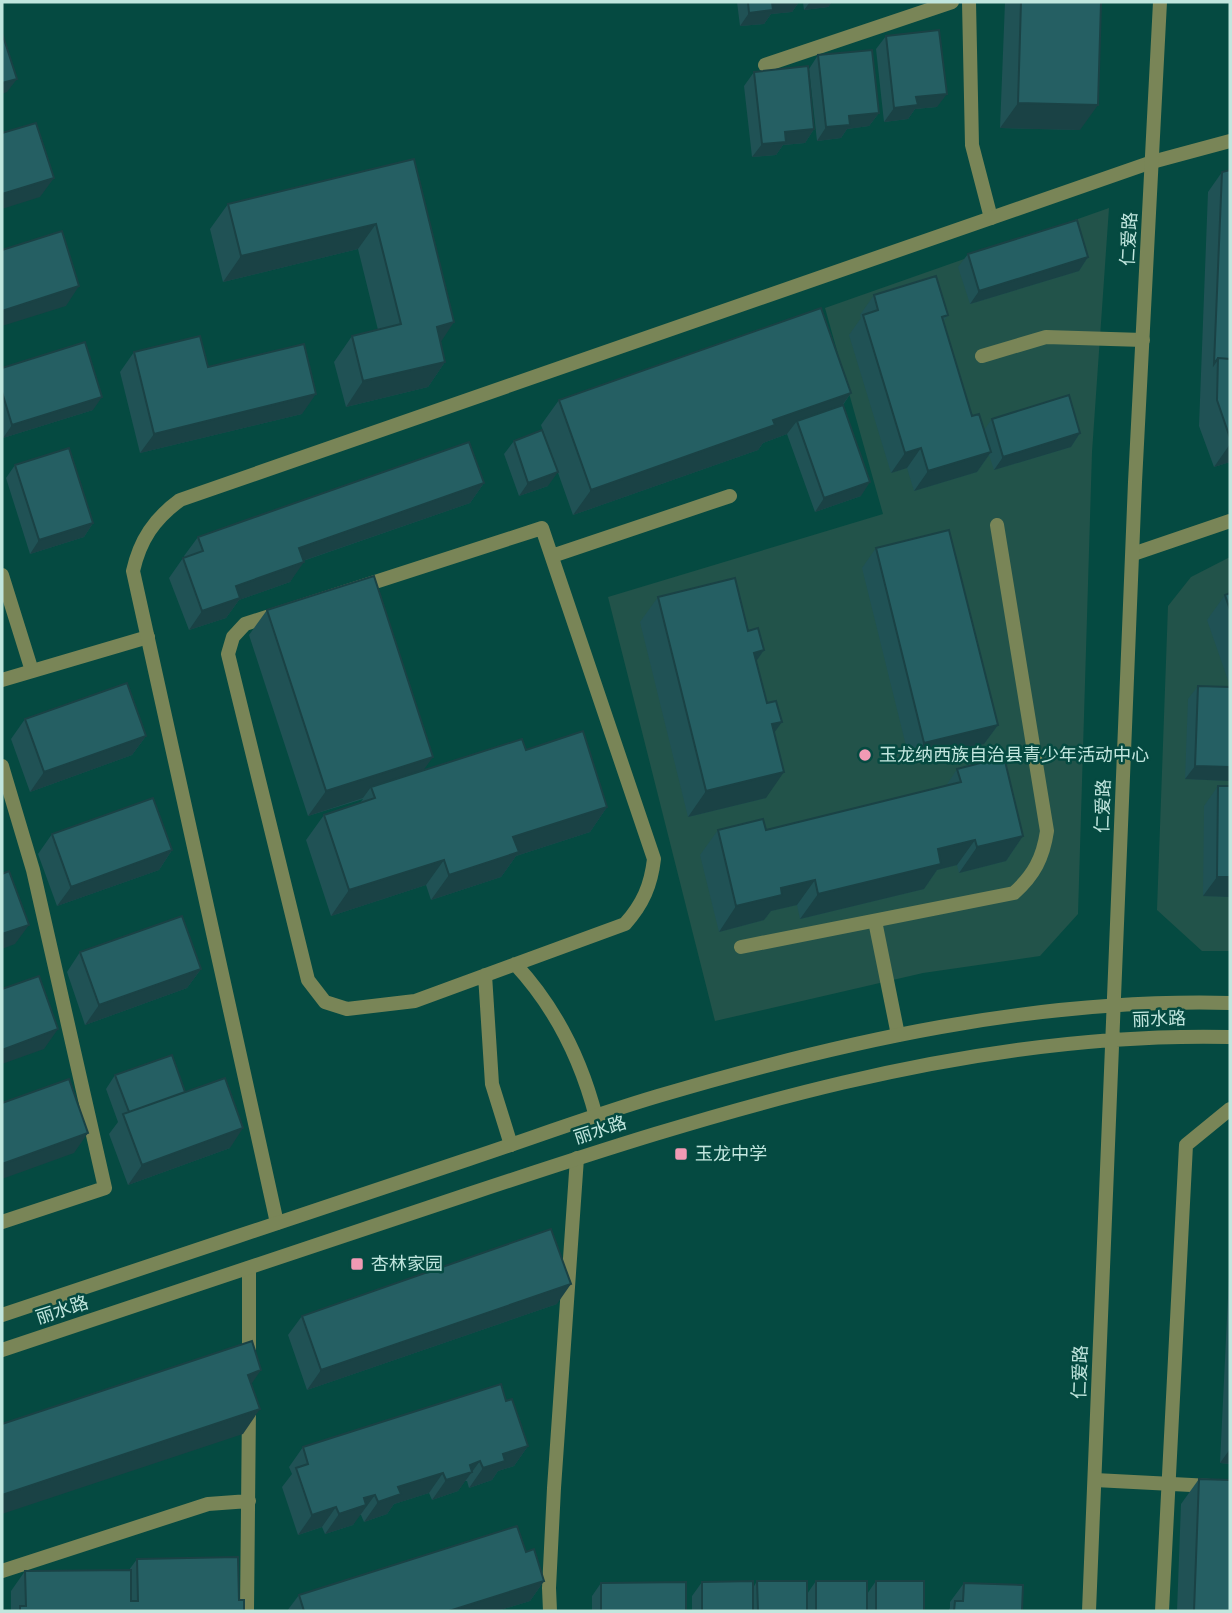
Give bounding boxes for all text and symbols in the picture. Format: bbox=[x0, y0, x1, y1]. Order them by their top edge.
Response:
street label: 仁爱路 bbox=[1117, 211, 1140, 266]
place label: 玉龙纳西族自治县青少年活动中心 bbox=[879, 744, 1149, 765]
marker: 玉龙纳西族自治县青少年活动中心 bbox=[857, 747, 873, 763]
street label: 仁爱路 bbox=[1091, 779, 1114, 833]
street label: 丽水路 bbox=[1132, 1007, 1186, 1030]
street label: 丽水路 bbox=[571, 1111, 629, 1148]
place label: 玉龙中学 bbox=[695, 1143, 767, 1164]
marker: 玉龙中学 bbox=[673, 1146, 689, 1162]
place label: 杏林家园 bbox=[371, 1253, 443, 1274]
marker: 杏林家园 bbox=[349, 1256, 365, 1272]
street label: 丽水路 bbox=[33, 1291, 91, 1328]
street label: 仁爱路 bbox=[1068, 1345, 1091, 1399]

